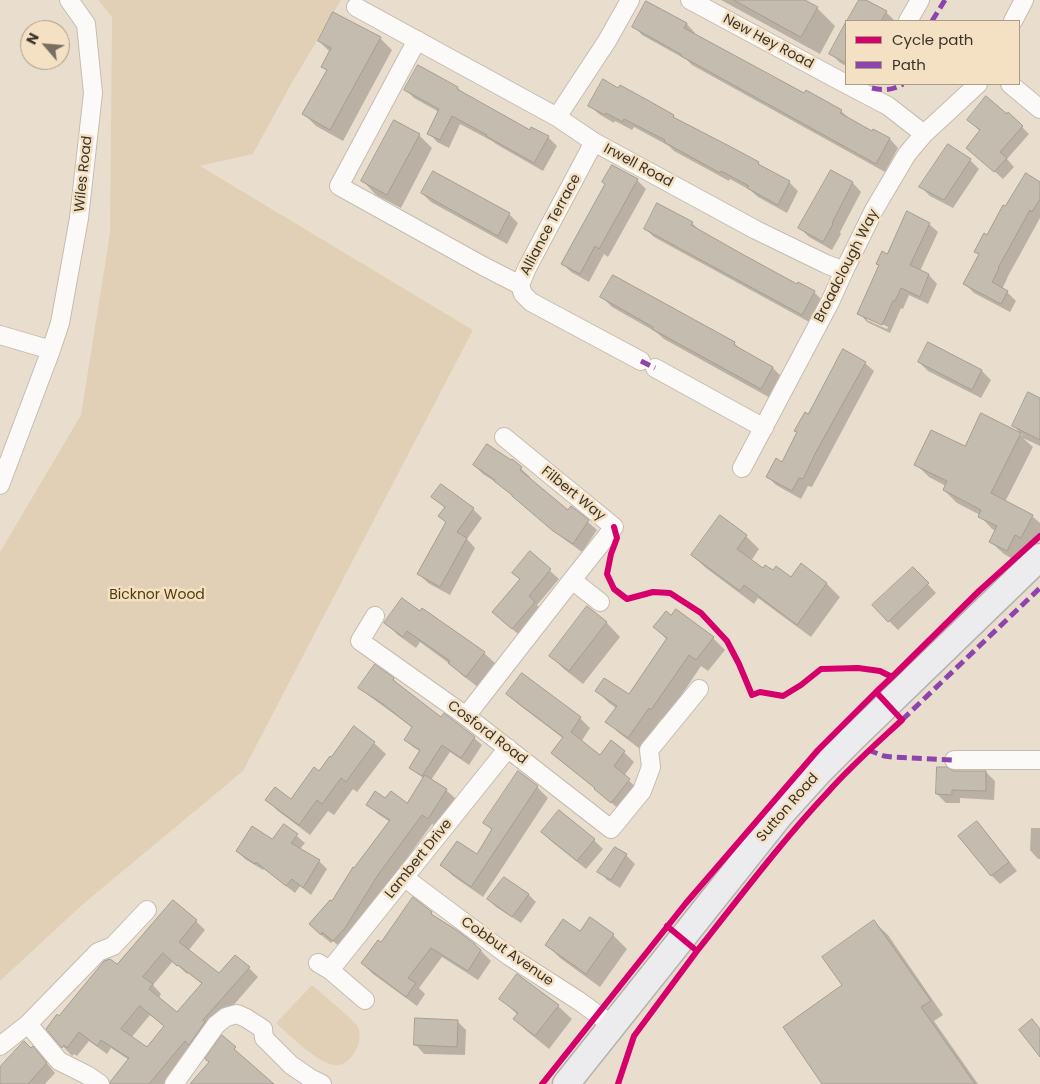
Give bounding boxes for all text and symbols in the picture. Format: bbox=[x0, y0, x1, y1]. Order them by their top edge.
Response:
street label: New Hey Road bbox=[720, 11, 816, 73]
north arrow bbox=[20, 20, 70, 70]
legend bbox=[845, 20, 1020, 85]
text: N bbox=[21, 29, 44, 48]
text: Cycle path bbox=[892, 29, 973, 50]
text: Path bbox=[892, 54, 926, 75]
street label: Wiles Road bbox=[72, 135, 96, 213]
street label: Irwell Road bbox=[601, 141, 675, 191]
street label: Alliance Terrace bbox=[517, 171, 585, 279]
street label: Broadclough Way bbox=[811, 207, 883, 325]
street label: Filbert Way bbox=[538, 463, 608, 525]
park label: Bicknor Wood bbox=[109, 587, 205, 603]
street label: Cosford Road bbox=[444, 698, 530, 768]
street label: Sutton Road bbox=[754, 770, 822, 846]
street label: Lambert Drive bbox=[382, 816, 456, 902]
street label: Cobbut Avenue bbox=[458, 914, 556, 990]

